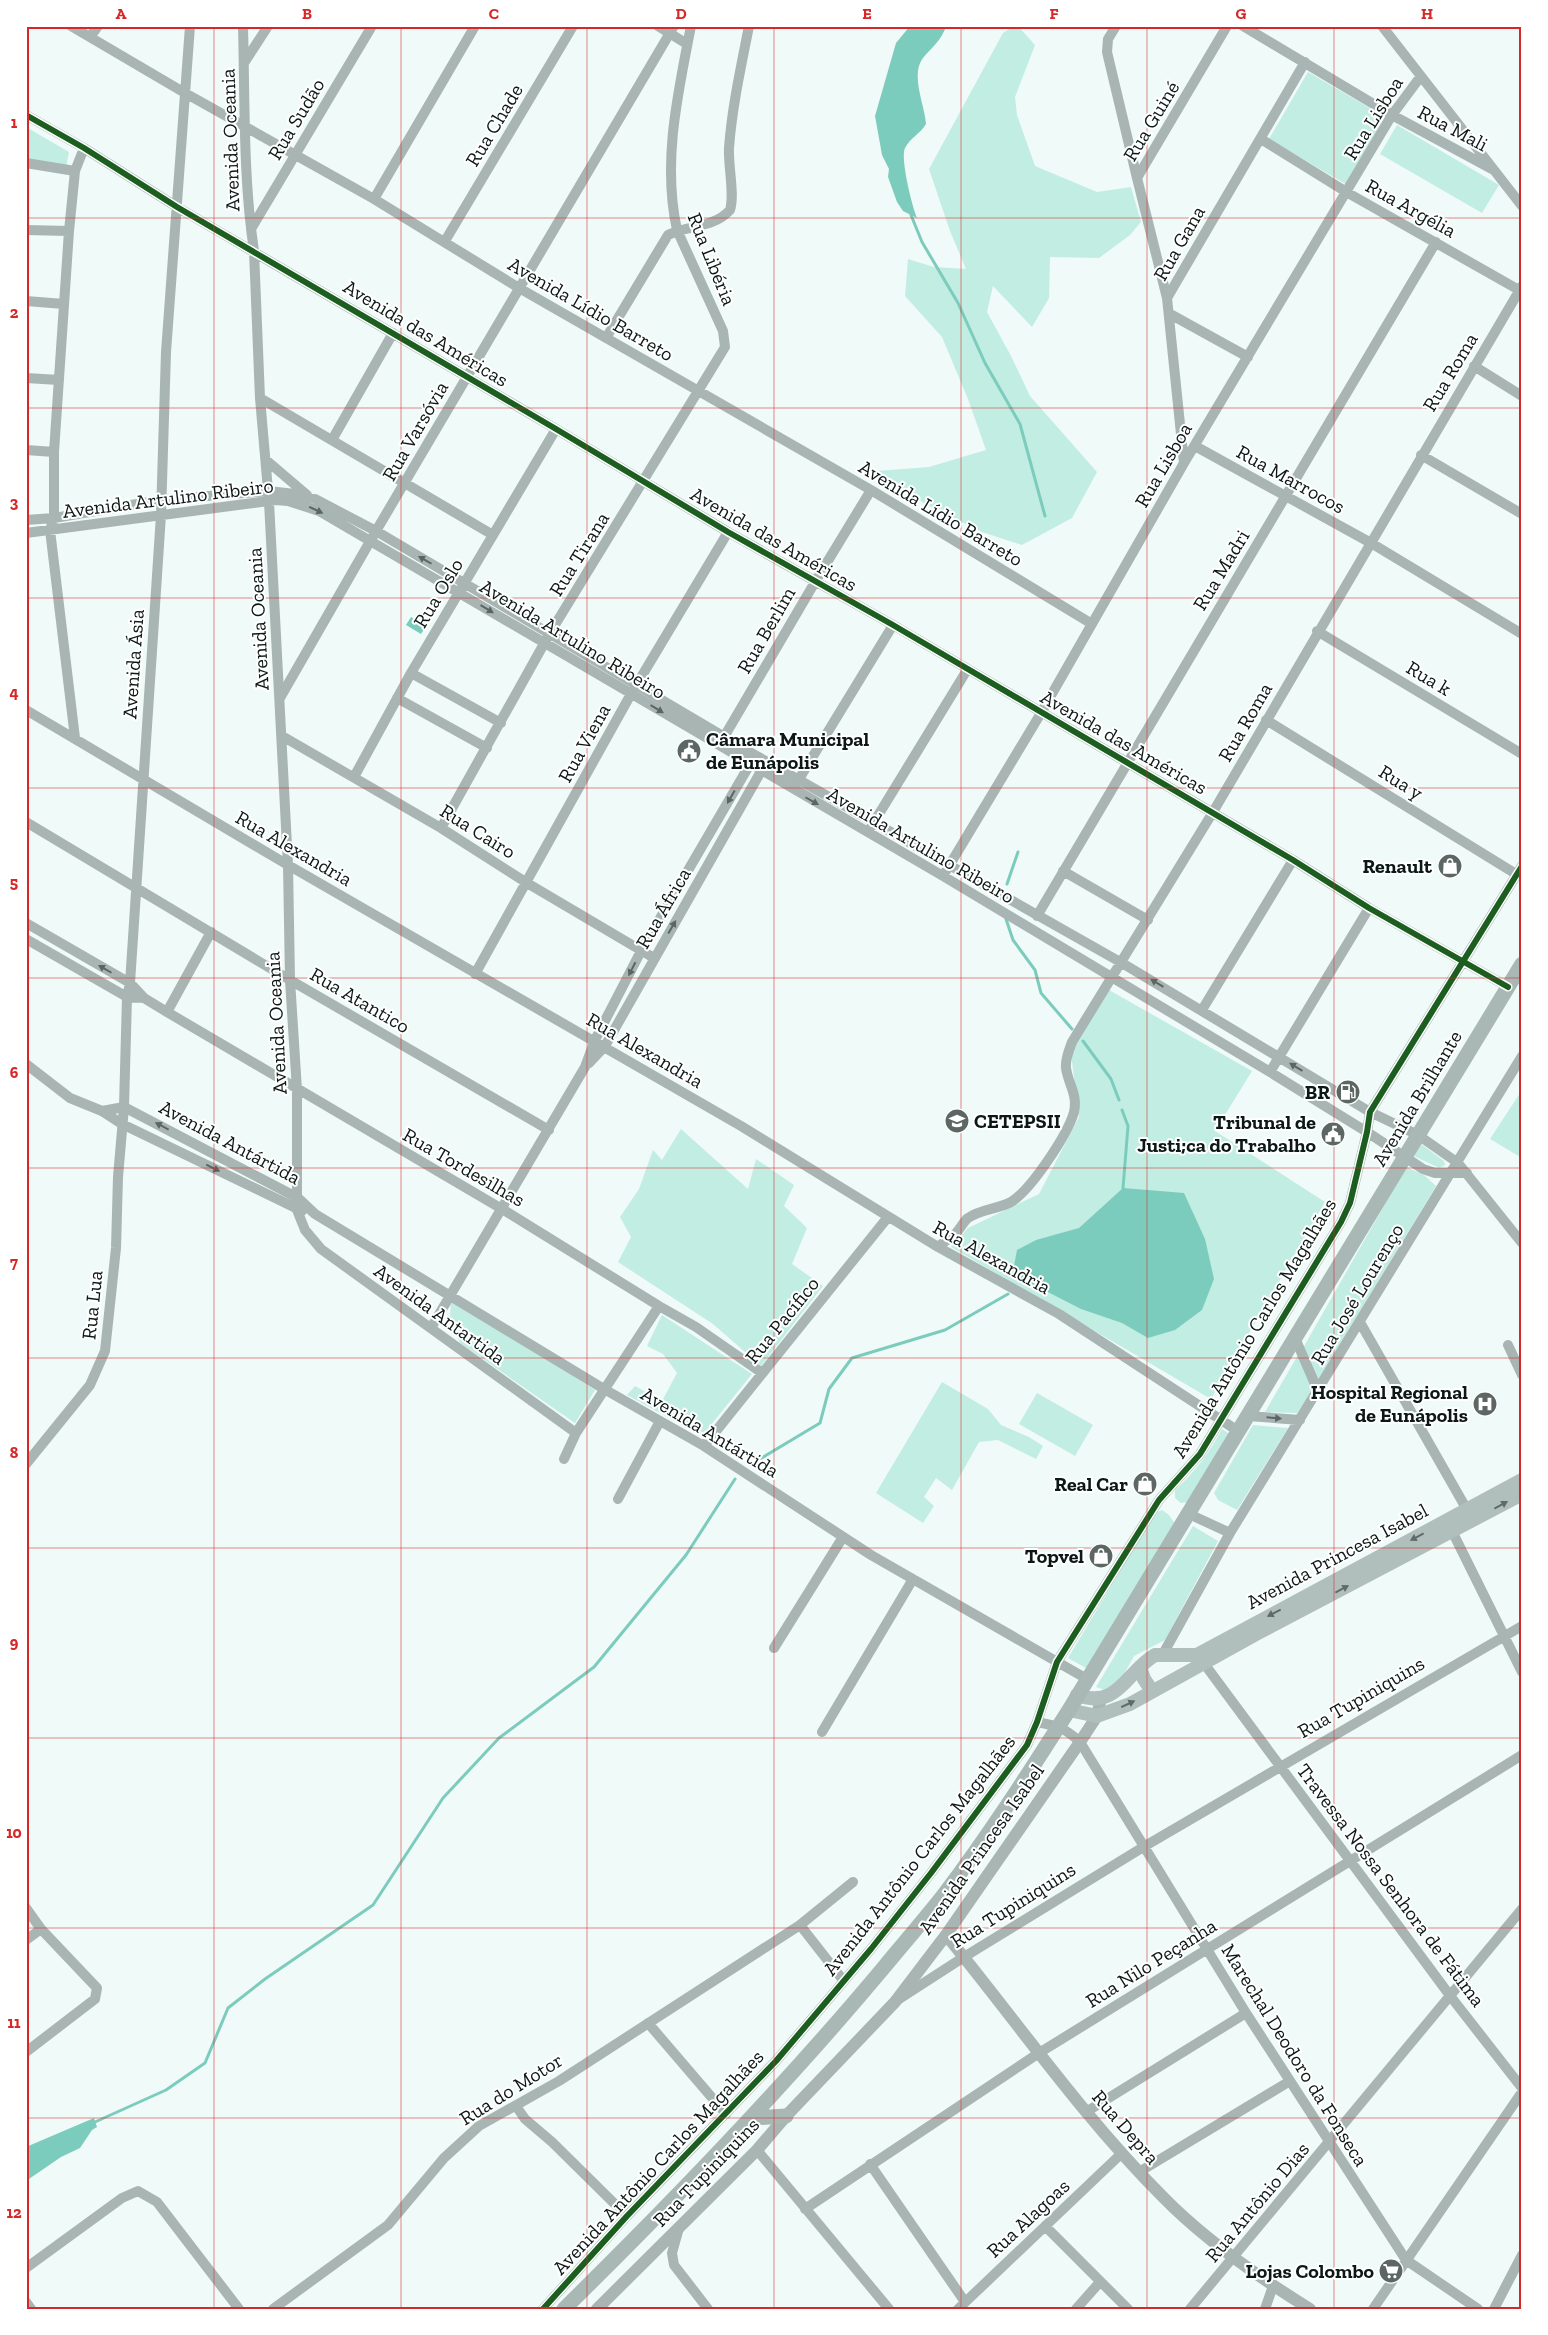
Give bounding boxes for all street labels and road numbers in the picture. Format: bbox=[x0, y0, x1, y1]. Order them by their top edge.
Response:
street label: Avenida Oceania bbox=[215, 68, 244, 212]
street label: Rua Lisboa bbox=[1338, 72, 1408, 164]
street label: Rua Sudão bbox=[262, 74, 330, 164]
street label: Rua Guiné bbox=[1118, 77, 1184, 165]
street label: Rua Chade bbox=[460, 79, 528, 171]
street label: Rua Mali bbox=[1414, 100, 1492, 157]
street label: Rua Argélia bbox=[1362, 173, 1461, 243]
street label: Rua Gana bbox=[1148, 201, 1210, 285]
street label: Rua Libéria bbox=[683, 209, 742, 309]
street label: Avenida Lídio Barreto bbox=[504, 252, 678, 366]
street label: Avenida das Américas bbox=[339, 274, 513, 392]
street label: Rua Roma bbox=[1417, 328, 1483, 415]
street label: Rua Varsóvia bbox=[377, 377, 453, 485]
street label: Rua Lisboa bbox=[1129, 418, 1197, 512]
street label: Rua Marrocos bbox=[1233, 439, 1349, 519]
street label: Avenida Lídio Barreto bbox=[855, 455, 1027, 571]
street label: Avenida Artulino Ribeiro bbox=[61, 473, 275, 523]
street label: Avenida das Américas bbox=[687, 482, 861, 596]
street label: Rua Tirana bbox=[544, 507, 614, 600]
street label: Rua Madri bbox=[1188, 525, 1255, 615]
street label: Avenida Oceania bbox=[242, 547, 274, 691]
street label: Rua Oslo bbox=[408, 554, 468, 632]
street label: Avenida Artulino Ribeiro bbox=[476, 574, 670, 704]
street label: Rua Berlim bbox=[732, 582, 801, 677]
street label: Avenida Ásia bbox=[117, 608, 149, 720]
street label: Rua k bbox=[1402, 655, 1456, 701]
street label: Rua Roma bbox=[1213, 678, 1277, 766]
street label: Avenida das Américas bbox=[1037, 685, 1211, 799]
street label: Rua Viena bbox=[553, 699, 615, 786]
street label: Rua y bbox=[1374, 759, 1428, 805]
street label: Avenida Artulino Ribeiro bbox=[823, 782, 1019, 908]
street label: Rua Cairo bbox=[436, 798, 520, 864]
street label: Rua Alexandria bbox=[231, 805, 357, 891]
street label: Rua África bbox=[630, 863, 696, 953]
street label: Avenida Oceania bbox=[260, 951, 292, 1095]
street label: Rua Atantico bbox=[306, 962, 414, 1038]
street label: Rua Alexandria bbox=[582, 1007, 708, 1093]
street label: Avenida Brilhante bbox=[1367, 1026, 1467, 1170]
street label: Avenida Antártida bbox=[155, 1095, 305, 1189]
street label: Rua Tordesilhas bbox=[399, 1122, 529, 1212]
street label: Avenida Antônio Carlos Magalhães bbox=[1167, 1194, 1341, 1462]
street label: Rua Alexandria bbox=[929, 1215, 1055, 1299]
street label: Rua José Lourenço bbox=[1305, 1219, 1409, 1369]
street label: Avenida Antartida bbox=[370, 1258, 511, 1370]
street label: Rua Lua bbox=[76, 1269, 108, 1341]
street label: Rua Pacífico bbox=[740, 1272, 824, 1368]
street label: Avenida Antártida bbox=[637, 1381, 784, 1483]
street label: Avenida Princesa Isabel bbox=[1242, 1498, 1432, 1614]
street label: Rua Tupiniquins bbox=[1293, 1651, 1429, 1743]
street label: Avenida Antônio Carlos Magalhães bbox=[818, 1730, 1020, 1980]
street label: Avenida Princesa Isabel bbox=[913, 1759, 1049, 1939]
street label: Travessa Nossa Senhora de Fátima bbox=[1292, 1759, 1490, 2011]
street label: Rua Tupiniquins bbox=[946, 1857, 1080, 1953]
street label: Rua Nilo Peçanha bbox=[1081, 1913, 1221, 2013]
street label: Marechal Deodoro da Fonseca bbox=[1217, 1939, 1374, 2171]
street label: Avenida Antônio Carlos Magalhães bbox=[547, 2045, 769, 2279]
street label: Rua do Motor bbox=[455, 2048, 567, 2130]
street label: Rua Depra bbox=[1087, 2085, 1165, 2169]
street label: Rua Tupiniquins bbox=[648, 2112, 764, 2232]
street label: Rua Antônio Dias bbox=[1200, 2137, 1314, 2267]
street label: Rua Alagoas bbox=[982, 2174, 1074, 2262]

